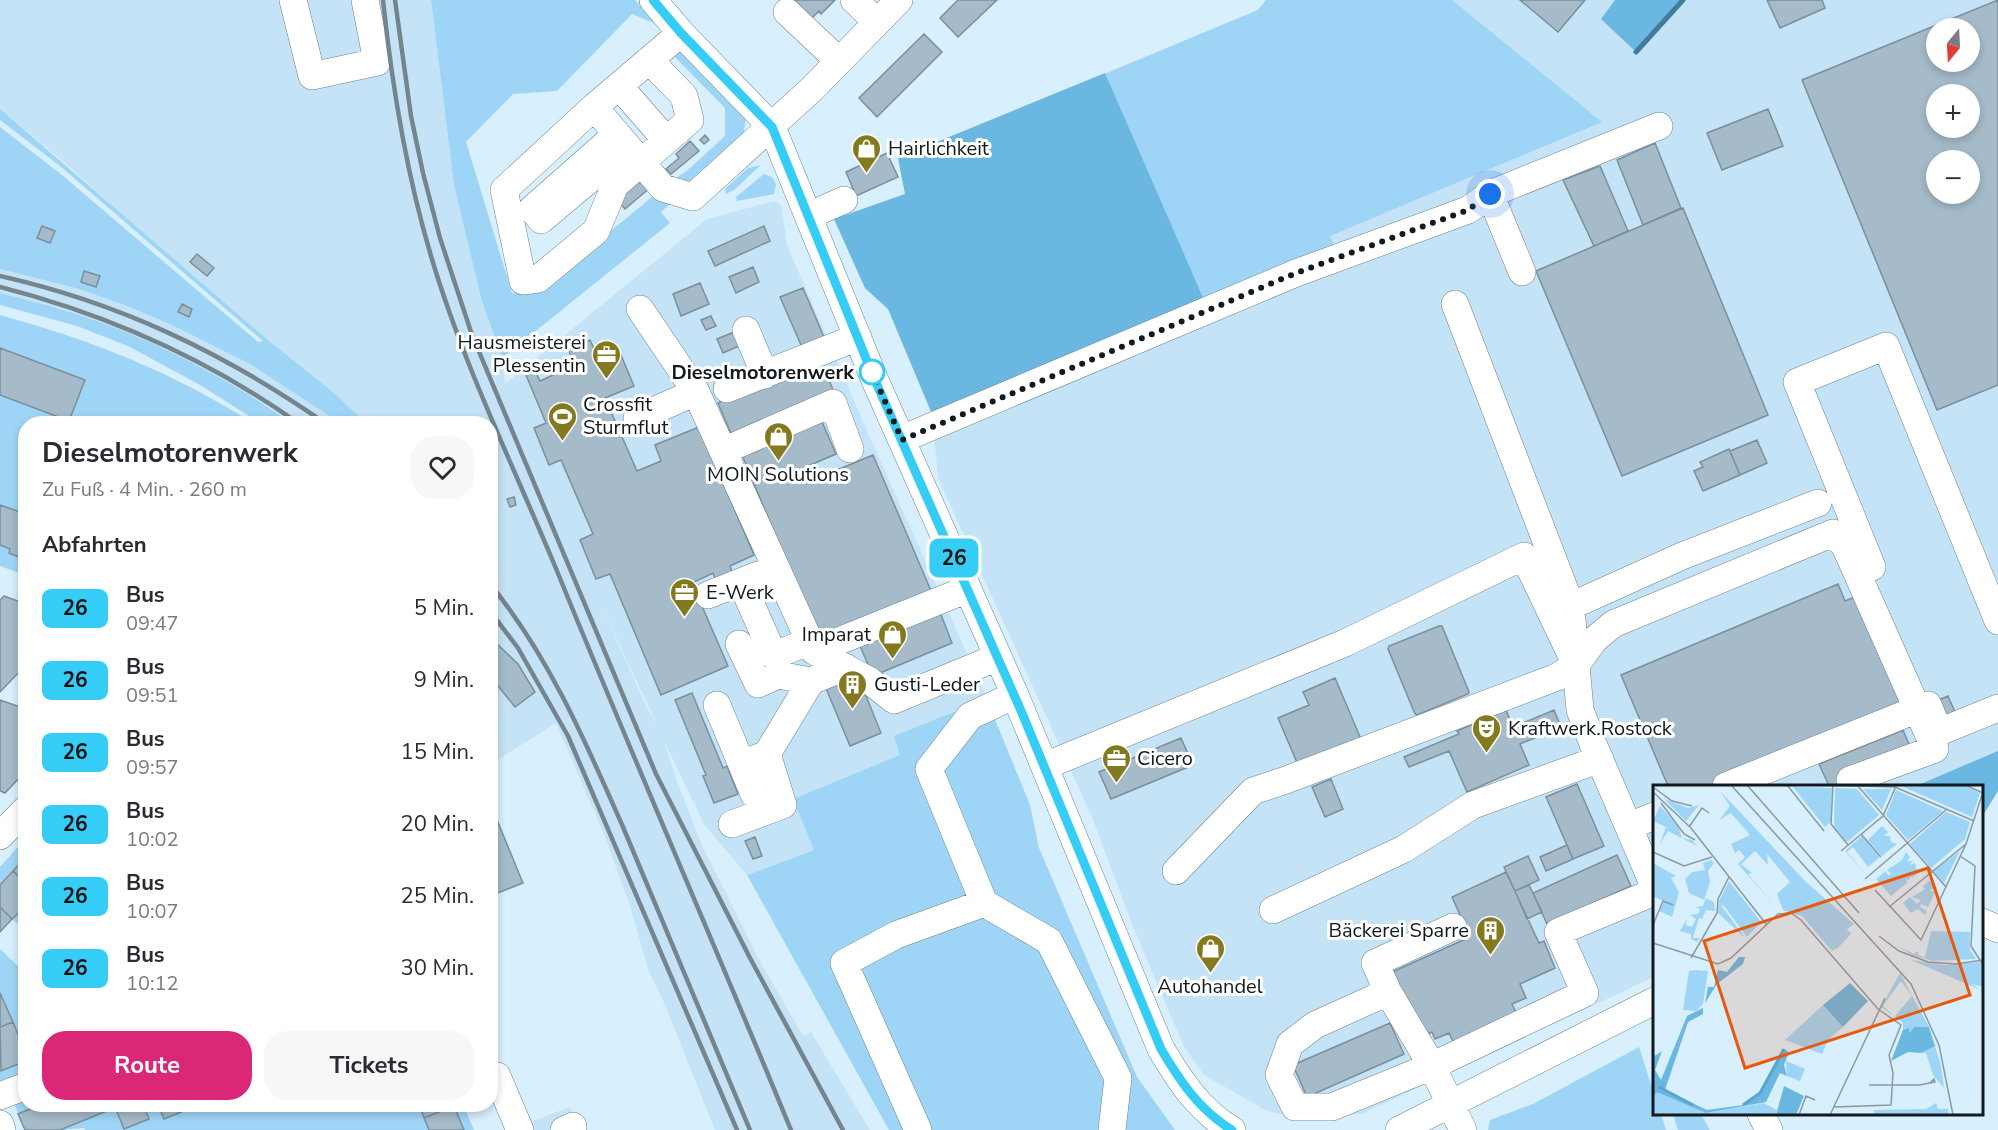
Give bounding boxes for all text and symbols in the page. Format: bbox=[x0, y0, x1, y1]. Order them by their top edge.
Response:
north arrow bbox=[1926, 18, 1980, 72]
map controls bbox=[1926, 18, 1980, 204]
button: + bbox=[1926, 84, 1980, 138]
shop icon: Hairlichkeit bbox=[851, 132, 883, 174]
place label: Hairlichkeit bbox=[888, 135, 990, 162]
button: − bbox=[1926, 150, 1980, 204]
your location bbox=[1475, 179, 1505, 209]
place label: Hausmeisterei Plessentin bbox=[458, 329, 586, 379]
office icon: Hausmeisterei Plessentin bbox=[591, 338, 623, 380]
place label: Dieselmotorenwerk bbox=[671, 359, 855, 386]
marker: Dieselmotorenwerk bbox=[859, 359, 885, 385]
place label: Crossfit Sturmflut bbox=[583, 391, 670, 441]
sports icon: Crossfit Sturmflut bbox=[546, 400, 578, 442]
shop icon: MOIN Solutions bbox=[762, 420, 794, 462]
text: Dieselmotorenwerk bbox=[42, 434, 298, 472]
button: heart bbox=[411, 436, 474, 499]
place label: MOIN Solutions bbox=[707, 461, 849, 488]
text: Zu Fuß · 4 Min. · 260 m bbox=[42, 476, 247, 503]
text: Abfahrten bbox=[42, 530, 147, 560]
line badge: 26 bbox=[927, 538, 981, 578]
text: 26 bbox=[941, 544, 967, 572]
office icon: E-Werk bbox=[669, 576, 701, 618]
place label: E-Werk bbox=[706, 579, 775, 606]
text: Bus bbox=[126, 580, 165, 610]
text: 5 Min. bbox=[414, 593, 474, 623]
text: 26 bbox=[62, 594, 88, 622]
text: 09:47 bbox=[126, 610, 179, 637]
shop icon: Imparat bbox=[876, 618, 908, 660]
place label: Imparat bbox=[802, 621, 872, 648]
text: Bus bbox=[126, 652, 165, 682]
text: 9 Min. bbox=[414, 665, 474, 695]
text: 26 bbox=[62, 666, 88, 694]
building icon: Gusti-Leder bbox=[837, 668, 869, 710]
place label: Gusti-Leder bbox=[874, 671, 980, 698]
text: 09:51 bbox=[126, 682, 179, 709]
theatre icon: Kraftwerk.Rostock bbox=[1471, 712, 1503, 754]
place label: Kraftwerk.Rostock bbox=[1508, 715, 1673, 742]
text: Bus bbox=[126, 724, 165, 754]
text: 15 Min. bbox=[401, 737, 474, 767]
text: 26 bbox=[62, 738, 88, 766]
office icon: Cicero bbox=[1100, 742, 1132, 784]
place label: Cicero bbox=[1137, 745, 1193, 772]
text: 09:57 bbox=[126, 754, 179, 781]
inset map bbox=[1653, 785, 1983, 1115]
text: Bus bbox=[126, 796, 165, 826]
text: 20 Min. bbox=[401, 809, 474, 839]
text: 26 bbox=[62, 810, 88, 838]
text: 10:02 bbox=[126, 826, 179, 853]
text: Bus bbox=[126, 868, 165, 898]
text: 25 Min. bbox=[401, 881, 474, 911]
text: 26 bbox=[62, 882, 88, 910]
text: 10:07 bbox=[126, 898, 179, 925]
building icon: Bäckerei Sparre bbox=[1474, 914, 1506, 956]
place label: Bäckerei Sparre bbox=[1328, 917, 1469, 944]
shop icon: Autohandel bbox=[1194, 932, 1226, 974]
text: Bus bbox=[126, 940, 165, 970]
text: 30 Min. bbox=[401, 953, 474, 983]
text: 26 bbox=[62, 954, 88, 982]
text: 10:12 bbox=[126, 970, 179, 997]
place label: Autohandel bbox=[1157, 973, 1263, 1000]
button: Route bbox=[42, 1031, 252, 1100]
button: Tickets bbox=[264, 1031, 474, 1100]

